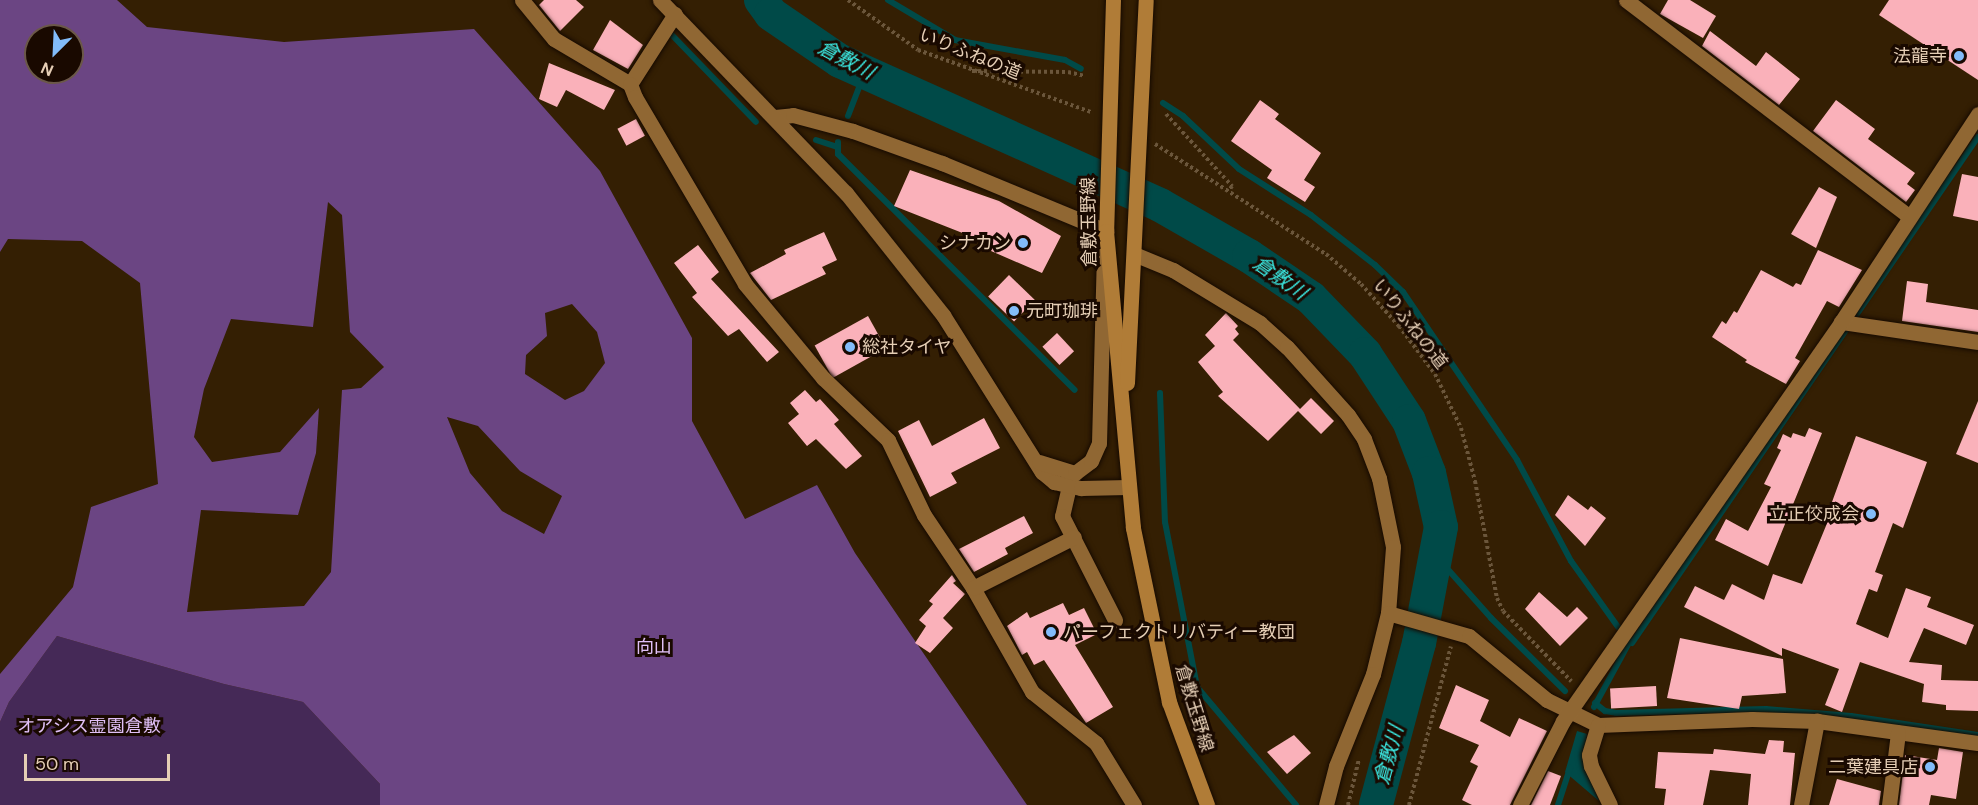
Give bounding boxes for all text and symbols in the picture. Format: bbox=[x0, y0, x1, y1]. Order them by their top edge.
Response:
north arrow bbox=[24, 24, 84, 84]
street label: いりふねの道 bbox=[916, 24, 1024, 84]
water label: 倉敷川 bbox=[814, 35, 878, 85]
place label: 法龍寺 bbox=[1893, 45, 1947, 67]
marker: 法龍寺 bbox=[1952, 49, 1966, 63]
text: N bbox=[38, 57, 57, 81]
street label: 倉敷玉野線 bbox=[1077, 177, 1101, 267]
place label: シナカン bbox=[939, 232, 1011, 254]
marker: シナカン bbox=[1016, 236, 1030, 250]
water label: 倉敷川 bbox=[1249, 251, 1311, 305]
street label: いりふねの道 bbox=[1368, 275, 1452, 373]
place label: 元町珈琲 bbox=[1026, 300, 1098, 322]
marker: 元町珈琲 bbox=[1007, 304, 1021, 318]
place label: 総社タイヤ bbox=[862, 336, 952, 358]
marker: 総社タイヤ bbox=[843, 340, 857, 354]
place label: 立正佼成会 bbox=[1769, 503, 1859, 525]
marker: 立正佼成会 bbox=[1864, 507, 1878, 521]
place label: パーフェクトリバティー教団 bbox=[1063, 621, 1297, 643]
marker: パーフェクトリバティー教団 bbox=[1044, 625, 1058, 639]
park label: 向山 bbox=[636, 636, 672, 658]
street label: 倉敷玉野線 bbox=[1171, 662, 1217, 754]
park label: オアシス霊園倉敷 bbox=[17, 715, 161, 737]
water label: 倉敷川 bbox=[1370, 723, 1408, 787]
scale bar bbox=[27, 742, 172, 780]
text: 50 m bbox=[35, 752, 79, 776]
place label: 二葉建具店 bbox=[1828, 756, 1918, 778]
marker: 二葉建具店 bbox=[1923, 760, 1937, 774]

